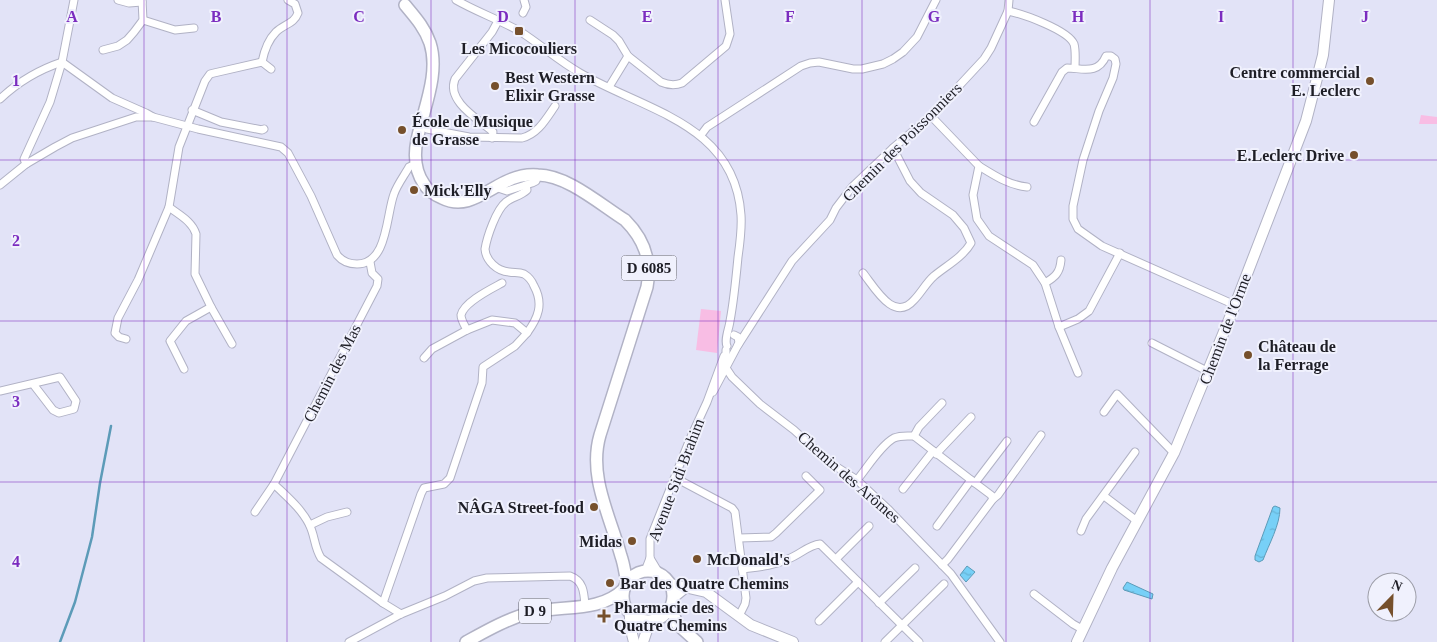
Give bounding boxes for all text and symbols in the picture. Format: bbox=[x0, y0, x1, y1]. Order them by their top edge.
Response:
text: A bbox=[66, 8, 78, 25]
text: B bbox=[211, 8, 222, 25]
text: C bbox=[353, 8, 365, 25]
text: D bbox=[497, 8, 509, 25]
text: E bbox=[642, 8, 652, 25]
text: F bbox=[785, 8, 795, 25]
text: G bbox=[928, 8, 941, 25]
text: H bbox=[1072, 8, 1085, 25]
text: I bbox=[1218, 8, 1224, 25]
text: J bbox=[1361, 8, 1369, 25]
marker: Les Micocouliers bbox=[513, 25, 525, 37]
place label: Les Micocouliers bbox=[461, 40, 577, 57]
place label: Centre commercial E. Leclerc bbox=[1230, 64, 1361, 99]
place label: Best Western Elixir Grasse bbox=[505, 69, 595, 104]
text: 1 bbox=[12, 72, 20, 89]
marker: Centre commercial E. Leclerc bbox=[1364, 75, 1376, 87]
street label: Chemin des Poissonniers bbox=[839, 79, 965, 205]
marker: Best Western Elixir Grasse bbox=[489, 80, 501, 92]
place label: École de Musique de Grasse bbox=[412, 112, 533, 148]
marker: École de Musique de Grasse bbox=[396, 124, 408, 136]
place label: E.Leclerc Drive bbox=[1237, 147, 1344, 164]
marker: E.Leclerc Drive bbox=[1348, 149, 1360, 161]
place label: Mick'Elly bbox=[424, 182, 492, 200]
marker: Mick'Elly bbox=[408, 184, 420, 196]
text: 2 bbox=[12, 232, 20, 249]
road number: D 6085 bbox=[622, 256, 676, 280]
street label: Chemin de l'Orme bbox=[1196, 271, 1254, 387]
street label: Chemin des Mas bbox=[300, 321, 364, 425]
place label: Château de la Ferrage bbox=[1258, 338, 1336, 374]
marker: Château de la Ferrage bbox=[1242, 349, 1254, 361]
text: 3 bbox=[12, 393, 20, 410]
street label: Avenue Sidi Brahim bbox=[645, 416, 707, 544]
street label: Chemin des Arômes bbox=[794, 428, 904, 526]
place label: NÂGA Street-food bbox=[458, 498, 584, 516]
marker: NÂGA Street-food bbox=[588, 501, 600, 513]
place label: Midas bbox=[579, 533, 622, 550]
marker: Midas bbox=[626, 535, 638, 547]
place label: McDonald's bbox=[707, 551, 790, 568]
text: 4 bbox=[12, 553, 20, 570]
marker: McDonald's bbox=[691, 553, 703, 565]
north arrow bbox=[1367, 572, 1417, 622]
place label: Bar des Quatre Chemins bbox=[620, 575, 789, 592]
marker: Bar des Quatre Chemins bbox=[604, 577, 616, 589]
text: N bbox=[1389, 577, 1404, 594]
road number: D 9 bbox=[519, 598, 551, 624]
place label: Pharmacie des Quatre Chemins bbox=[614, 599, 727, 634]
marker: Pharmacie des Quatre Chemins bbox=[598, 610, 610, 622]

